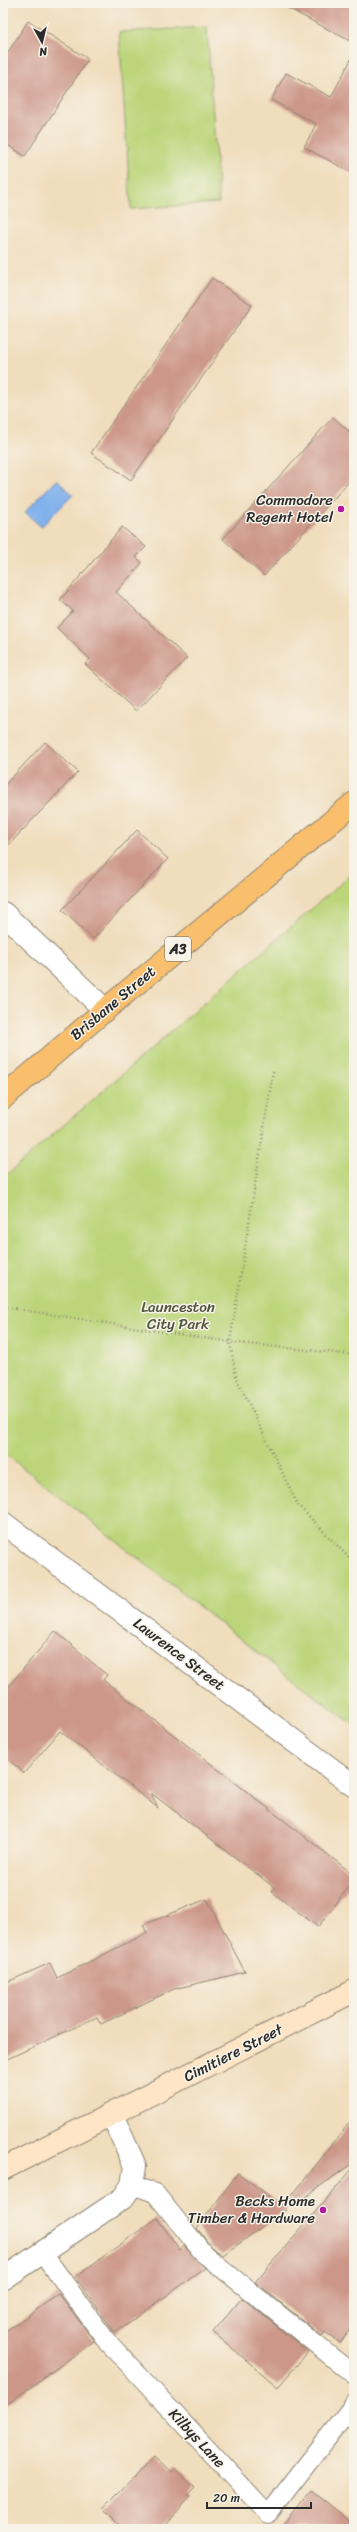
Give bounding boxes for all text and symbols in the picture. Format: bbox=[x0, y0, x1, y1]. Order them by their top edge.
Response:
north arrow bbox=[22, 22, 62, 62]
text: N bbox=[38, 41, 49, 61]
place label: Commodore Regent Hotel bbox=[246, 487, 334, 530]
marker: Commodore Regent Hotel bbox=[336, 504, 346, 514]
road number: A3 bbox=[165, 937, 191, 961]
street label: Brisbane Street bbox=[64, 959, 162, 1047]
park label: Launceston City Park bbox=[141, 1294, 215, 1337]
street label: Lawrence Street bbox=[127, 1611, 231, 1698]
street label: Cimitiere Street bbox=[179, 2016, 288, 2089]
place label: Becks Home Timber & Hardware bbox=[188, 2188, 315, 2231]
marker: Becks Home Timber & Hardware bbox=[318, 2205, 328, 2215]
street label: Kilbys Lane bbox=[162, 2402, 232, 2474]
scale bar bbox=[207, 2484, 311, 2510]
text: 20 m bbox=[213, 2487, 240, 2509]

